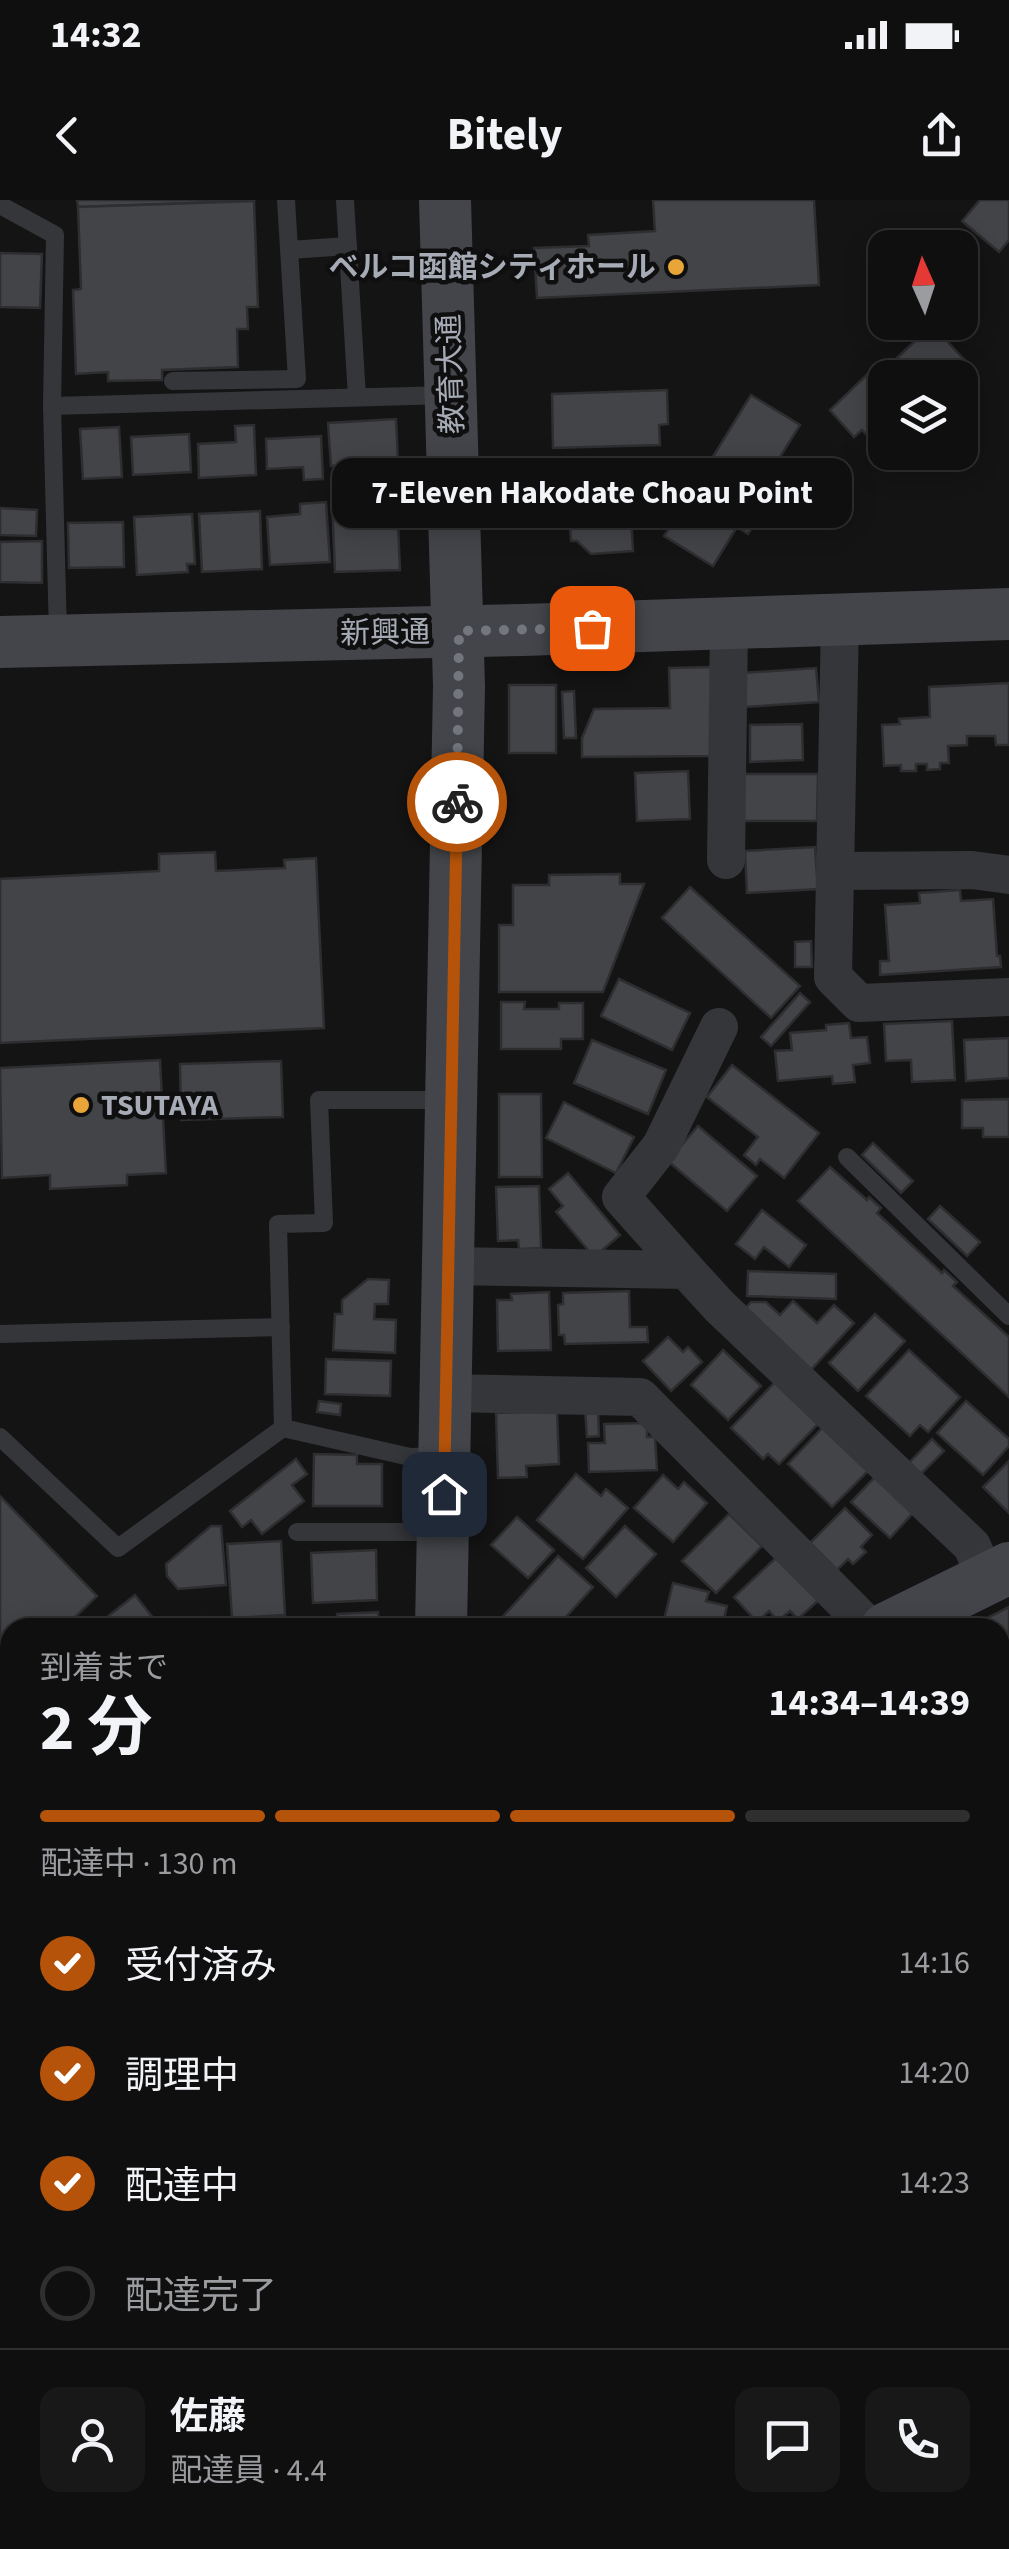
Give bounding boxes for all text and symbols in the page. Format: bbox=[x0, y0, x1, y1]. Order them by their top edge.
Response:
text: 14:32 bbox=[50, 8, 142, 62]
text: Bitely bbox=[447, 103, 562, 167]
icon: back bbox=[40, 108, 95, 163]
icon: share bbox=[914, 108, 969, 163]
north arrow bbox=[868, 230, 978, 340]
map controls bbox=[868, 230, 978, 470]
place label: ベルコ函館シティホール bbox=[328, 246, 656, 289]
marker: ベルコ函館シティホール bbox=[665, 256, 687, 278]
street label: 教育大通 bbox=[427, 313, 475, 435]
button: layers bbox=[868, 360, 978, 470]
callout: 7-Eleven Hakodate Choau Point bbox=[332, 458, 852, 528]
text: 7-Eleven Hakodate Choau Point bbox=[371, 470, 813, 516]
pin bbox=[550, 586, 635, 671]
icon: bag bbox=[565, 601, 620, 656]
street label: 新興通 bbox=[340, 611, 430, 655]
courier bbox=[407, 752, 507, 852]
icon: bike bbox=[430, 775, 485, 830]
place label: TSUTAYA bbox=[101, 1084, 219, 1127]
marker: TSUTAYA bbox=[70, 1094, 92, 1116]
pin bbox=[402, 1452, 487, 1537]
icon: home bbox=[417, 1467, 472, 1522]
text: 到着まで bbox=[40, 1645, 168, 1691]
text: 14:34–14:39 bbox=[768, 1676, 970, 1730]
text: 2 分 bbox=[40, 1682, 152, 1775]
text: 配達中 · 130 m bbox=[40, 1841, 237, 1887]
icon: check bbox=[40, 1936, 95, 1991]
text: 受付済み bbox=[125, 1939, 277, 1993]
text: 14:16 bbox=[898, 1940, 970, 1986]
icon: check bbox=[40, 2046, 95, 2101]
text: 調理中 bbox=[125, 2049, 239, 2103]
text: 14:20 bbox=[898, 2050, 970, 2096]
icon: check bbox=[40, 2156, 95, 2211]
text: 配達中 bbox=[125, 2159, 239, 2213]
text: 14:23 bbox=[898, 2160, 970, 2206]
text: 配達完了 bbox=[125, 2269, 277, 2323]
button: person bbox=[40, 2387, 145, 2492]
button: chat bbox=[735, 2387, 840, 2492]
button: phone bbox=[865, 2387, 970, 2492]
text: 佐藤 bbox=[170, 2390, 246, 2444]
text: 配達員 · 4.4 bbox=[170, 2448, 327, 2494]

